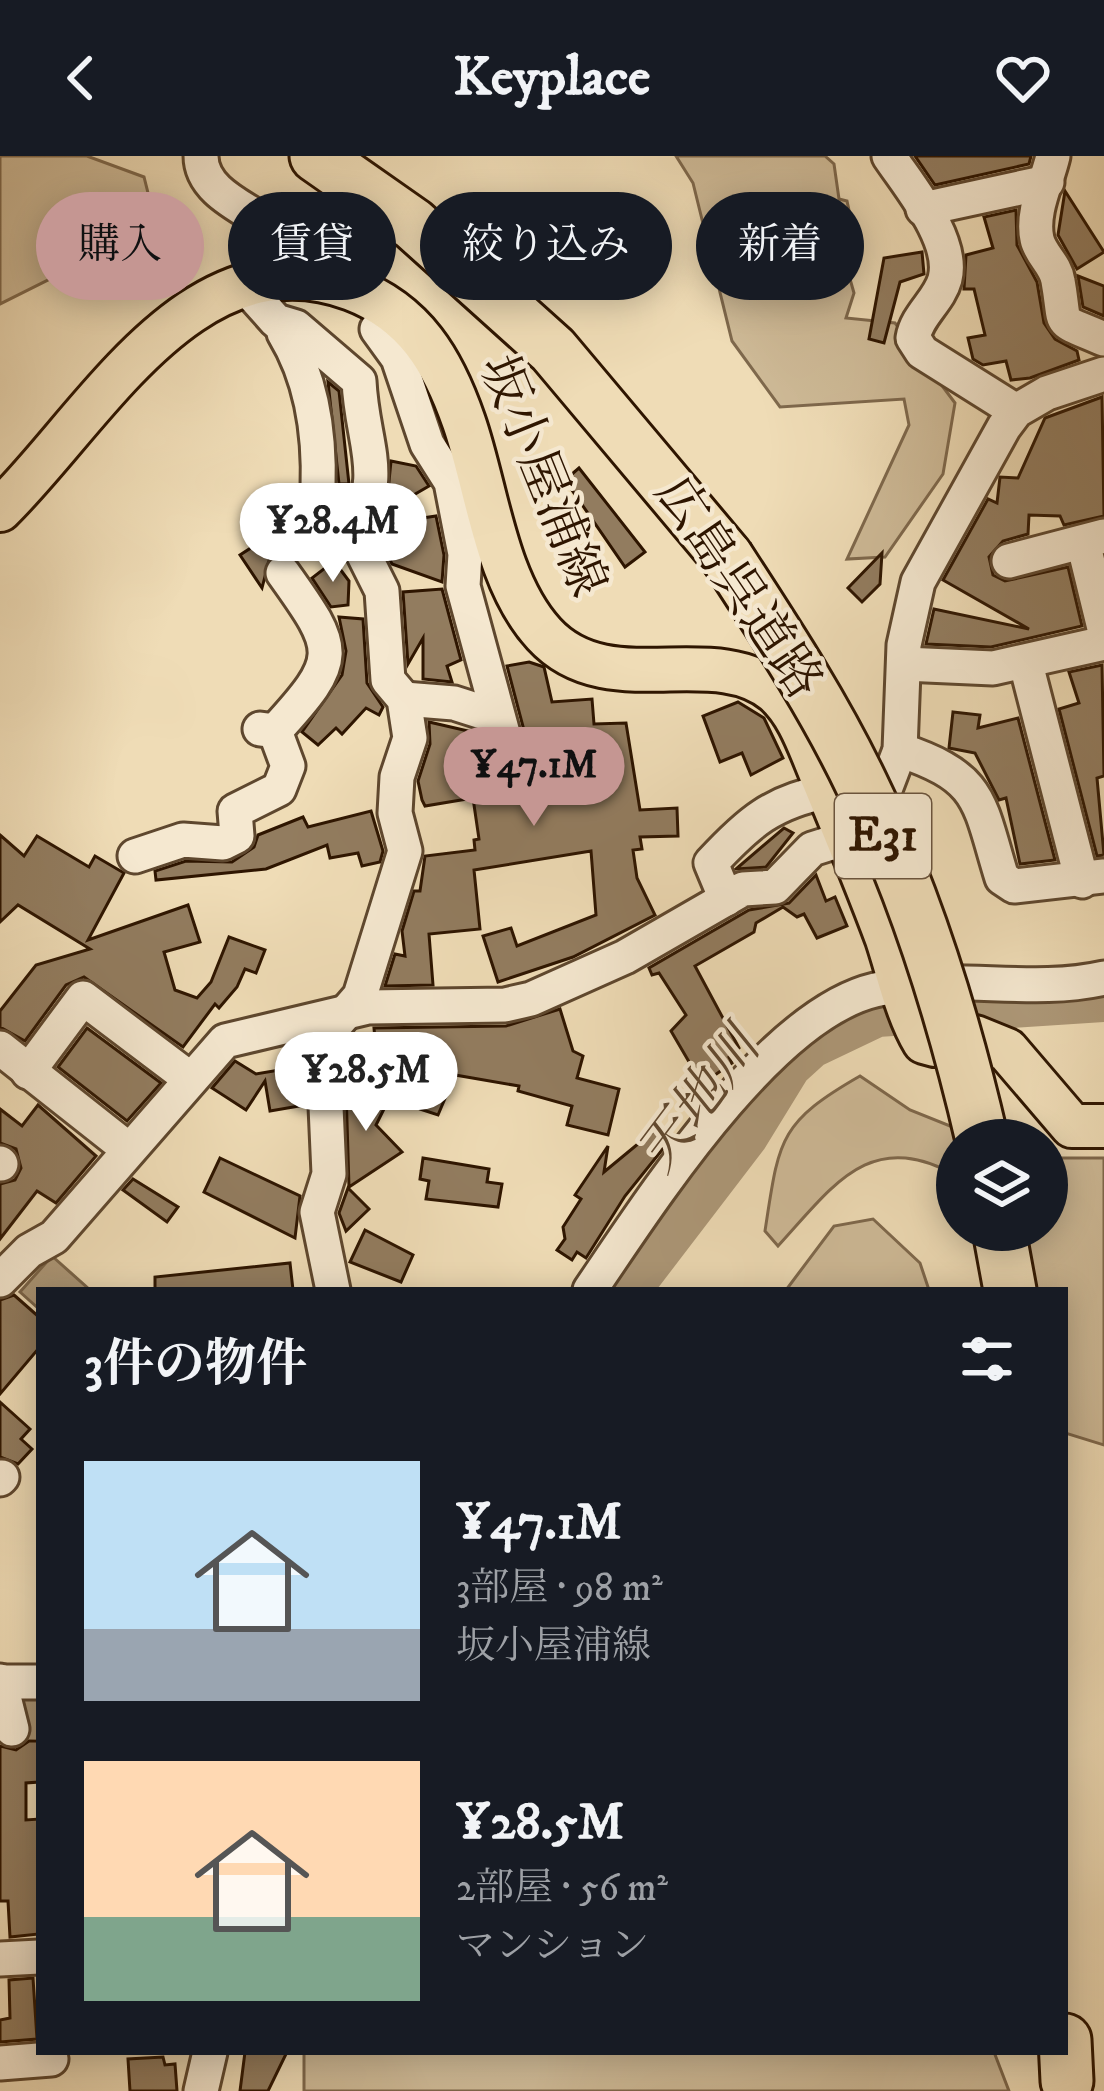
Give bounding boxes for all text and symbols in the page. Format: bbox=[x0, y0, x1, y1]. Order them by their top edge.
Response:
icon: back bbox=[48, 45, 114, 111]
text: Keyplace bbox=[454, 45, 650, 112]
icon: heart bbox=[990, 45, 1056, 111]
chip: 購入 bbox=[36, 192, 204, 300]
chip: 賃貸 bbox=[228, 192, 396, 300]
chip: 絞り込み bbox=[420, 192, 672, 300]
chip: 新着 bbox=[696, 192, 864, 300]
street label: 坂小屋浦線 bbox=[465, 346, 619, 606]
street label: 広島呉道路 bbox=[640, 464, 836, 712]
pin: ¥28.4M bbox=[235, 483, 431, 585]
text: ¥28.4M bbox=[267, 497, 399, 546]
pin: ¥47.1M bbox=[436, 727, 632, 829]
text: ¥47.1M bbox=[471, 741, 597, 790]
road number: E31 bbox=[835, 794, 931, 878]
water label: 天地川 bbox=[624, 1012, 779, 1186]
pin: ¥28.5M bbox=[268, 1032, 464, 1134]
text: ¥28.5M bbox=[302, 1046, 430, 1095]
map controls bbox=[936, 1119, 1068, 1251]
button: layers bbox=[936, 1119, 1068, 1251]
icon: filters bbox=[954, 1326, 1020, 1392]
text: 3件の物件 bbox=[84, 1333, 307, 1397]
text: ¥47.1M bbox=[456, 1491, 622, 1555]
icon: home bbox=[180, 1509, 324, 1653]
text: 3部屋 · 98 m² bbox=[456, 1564, 663, 1613]
text: 坂小屋浦線 bbox=[456, 1622, 651, 1671]
text: ¥28.5M bbox=[456, 1791, 624, 1855]
icon: home bbox=[180, 1809, 324, 1953]
text: 2部屋 · 56 m² bbox=[456, 1864, 668, 1913]
text: マンション bbox=[456, 1922, 649, 1971]

